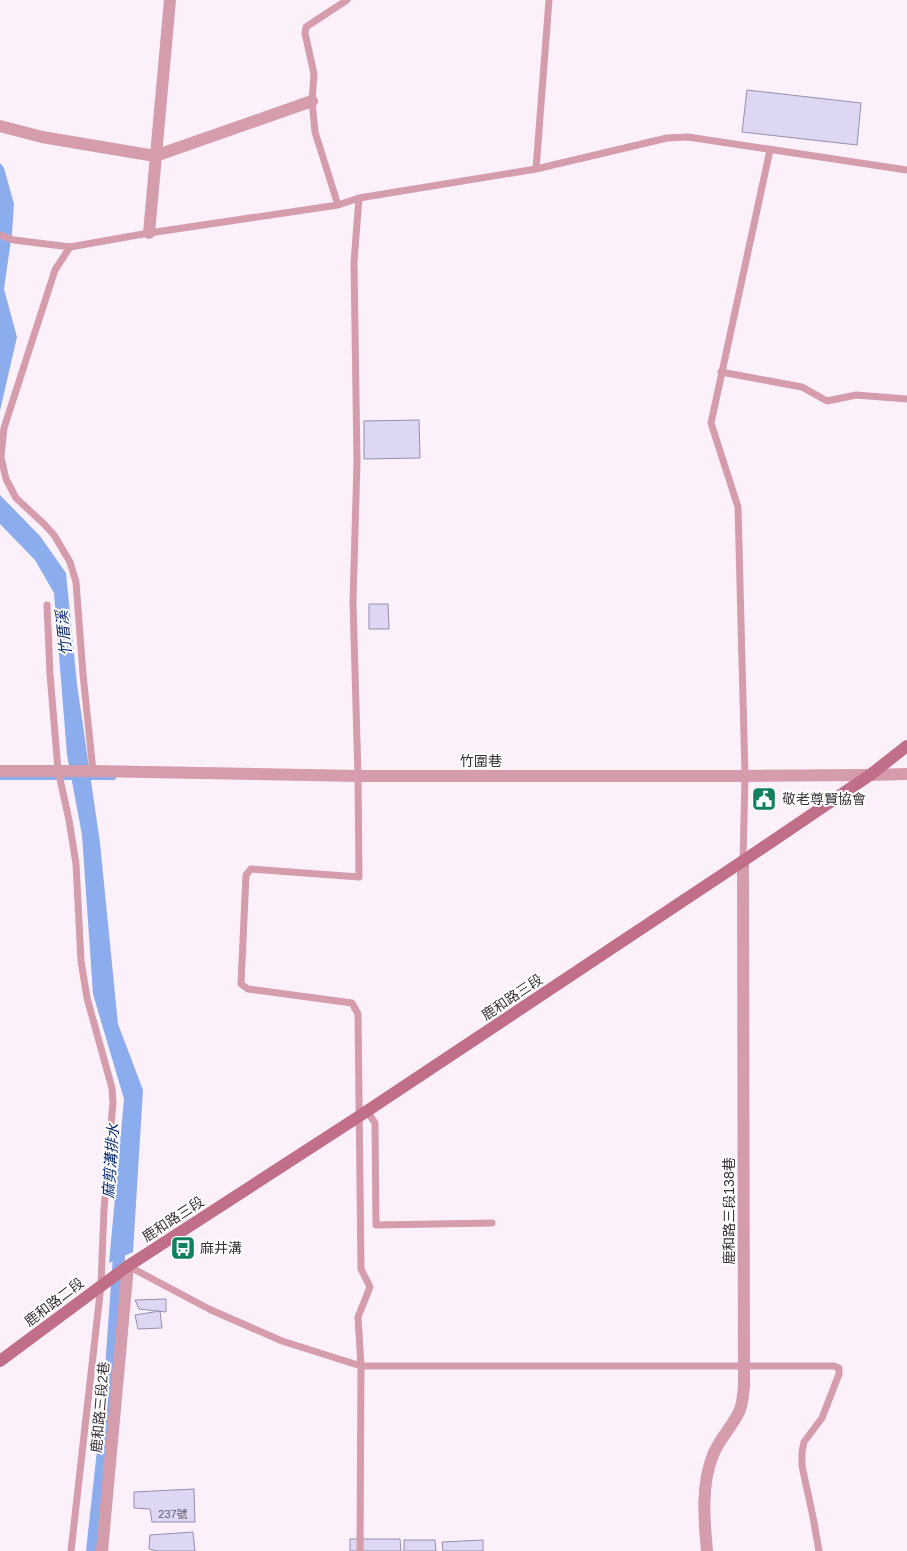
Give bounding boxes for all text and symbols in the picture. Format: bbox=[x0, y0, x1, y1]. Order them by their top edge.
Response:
water label: 竹厝溪 bbox=[52, 608, 74, 656]
street label: 竹圍巷 bbox=[460, 753, 502, 769]
public building icon: 敬老尊賢協會 bbox=[751, 786, 777, 812]
place label: 敬老尊賢協會 bbox=[782, 791, 866, 807]
street label: 鹿和路三段 bbox=[479, 971, 545, 1023]
water label: 麻剪溝排水 bbox=[99, 1122, 122, 1199]
street label: 鹿和路三段138巷 bbox=[721, 1157, 737, 1265]
street label: 鹿和路三段 bbox=[139, 1193, 207, 1245]
bus stop icon: 麻井溝 bbox=[170, 1235, 196, 1261]
place label: 麻井溝 bbox=[200, 1240, 242, 1256]
street label: 鹿和路二段 bbox=[21, 1275, 87, 1329]
street label: 鹿和路三段2巷 bbox=[88, 1361, 112, 1453]
house number: 237號 bbox=[158, 1508, 188, 1520]

